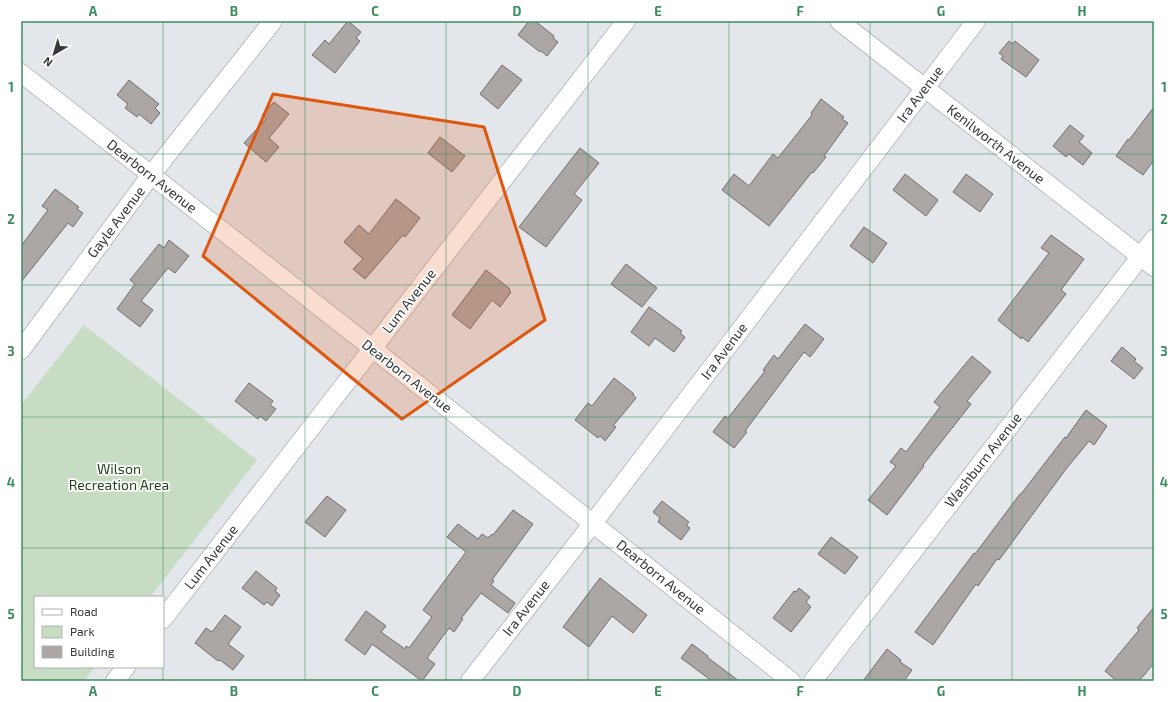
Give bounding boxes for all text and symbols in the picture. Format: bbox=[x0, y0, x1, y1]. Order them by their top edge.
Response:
text: A bbox=[89, 3, 98, 19]
text: B bbox=[230, 3, 238, 19]
text: C bbox=[371, 3, 379, 19]
text: D bbox=[513, 3, 522, 19]
text: E bbox=[654, 3, 662, 19]
text: F bbox=[796, 3, 804, 19]
text: G bbox=[937, 3, 945, 19]
text: H bbox=[1078, 3, 1087, 19]
north arrow bbox=[34, 34, 74, 74]
text: N bbox=[40, 55, 55, 70]
street label: Ira Avenue bbox=[893, 62, 946, 125]
text: 1 bbox=[8, 79, 14, 95]
text: 1 bbox=[1161, 79, 1167, 95]
street label: Kenilworth Avenue bbox=[944, 100, 1049, 187]
street label: Dearborn Avenue bbox=[104, 135, 201, 216]
street label: Gayle Avenue bbox=[83, 183, 148, 261]
text: 2 bbox=[7, 211, 15, 227]
text: 2 bbox=[1160, 211, 1168, 227]
street label: Lum Avenue bbox=[378, 265, 439, 336]
street label: Ira Avenue bbox=[697, 319, 750, 382]
street label: Dearborn Avenue bbox=[359, 335, 456, 416]
text: 3 bbox=[7, 343, 15, 359]
text: 3 bbox=[1160, 343, 1168, 359]
street label: Washburn Avenue bbox=[940, 409, 1025, 510]
park label: Wilson Recreation Area bbox=[69, 460, 169, 493]
text: 4 bbox=[7, 474, 15, 490]
text: 4 bbox=[1160, 474, 1168, 490]
street label: Lum Avenue bbox=[180, 521, 241, 592]
street label: Dearborn Avenue bbox=[613, 536, 709, 618]
street label: Ira Avenue bbox=[498, 576, 553, 639]
legend bbox=[34, 596, 164, 668]
text: Road bbox=[70, 604, 98, 618]
text: 5 bbox=[7, 606, 15, 622]
text: 5 bbox=[1160, 606, 1168, 622]
text: Park bbox=[70, 624, 95, 638]
text: Building bbox=[70, 644, 115, 658]
text: A bbox=[89, 683, 98, 699]
text: B bbox=[230, 683, 238, 699]
text: C bbox=[371, 683, 379, 699]
text: D bbox=[513, 683, 522, 699]
text: E bbox=[654, 683, 662, 699]
text: F bbox=[796, 683, 804, 699]
text: G bbox=[937, 683, 945, 699]
text: H bbox=[1078, 683, 1087, 699]

